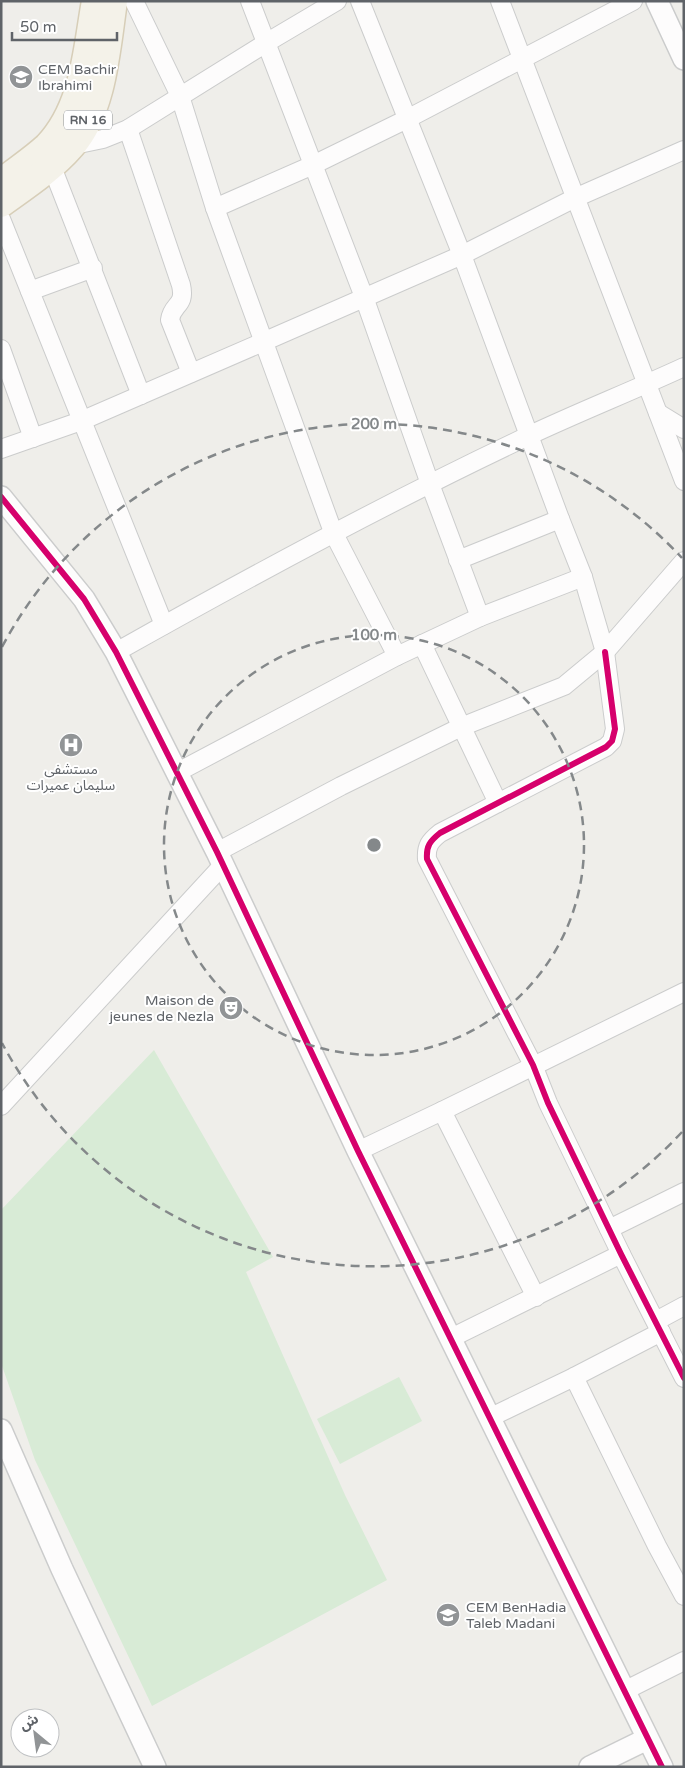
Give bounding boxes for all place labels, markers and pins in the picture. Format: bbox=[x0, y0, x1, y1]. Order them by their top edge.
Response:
place label: CEM Bachir Ibrahimi bbox=[38, 61, 117, 94]
school or university icon: CEM Bachir Ibrahimi bbox=[8, 64, 34, 90]
hospital icon: مستشفى سليمان عميرات bbox=[58, 732, 84, 758]
place label: مستشفى سليمان عميرات bbox=[27, 761, 115, 794]
centre of rings bbox=[365, 836, 383, 854]
place label: Maison de jeunes de Nezla bbox=[108, 992, 214, 1025]
theatre icon: Maison de jeunes de Nezla bbox=[218, 995, 244, 1021]
place label: CEM BenHadia Taleb Madani bbox=[466, 1599, 566, 1632]
school or university icon: CEM BenHadia Taleb Madani bbox=[435, 1602, 461, 1628]

